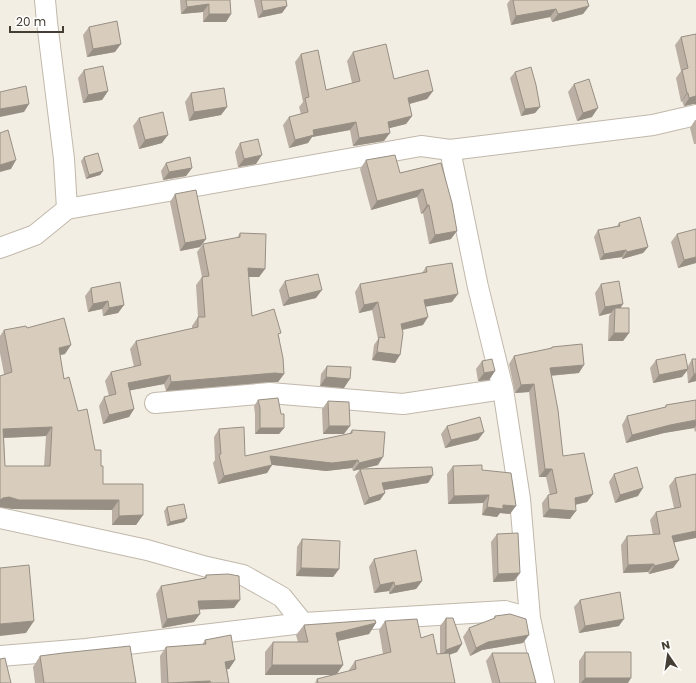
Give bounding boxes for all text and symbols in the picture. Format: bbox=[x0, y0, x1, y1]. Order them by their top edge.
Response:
scale bar bbox=[10, 8, 63, 34]
text: 20 m bbox=[16, 13, 46, 30]
north arrow bbox=[648, 635, 688, 675]
text: N bbox=[660, 637, 672, 654]

